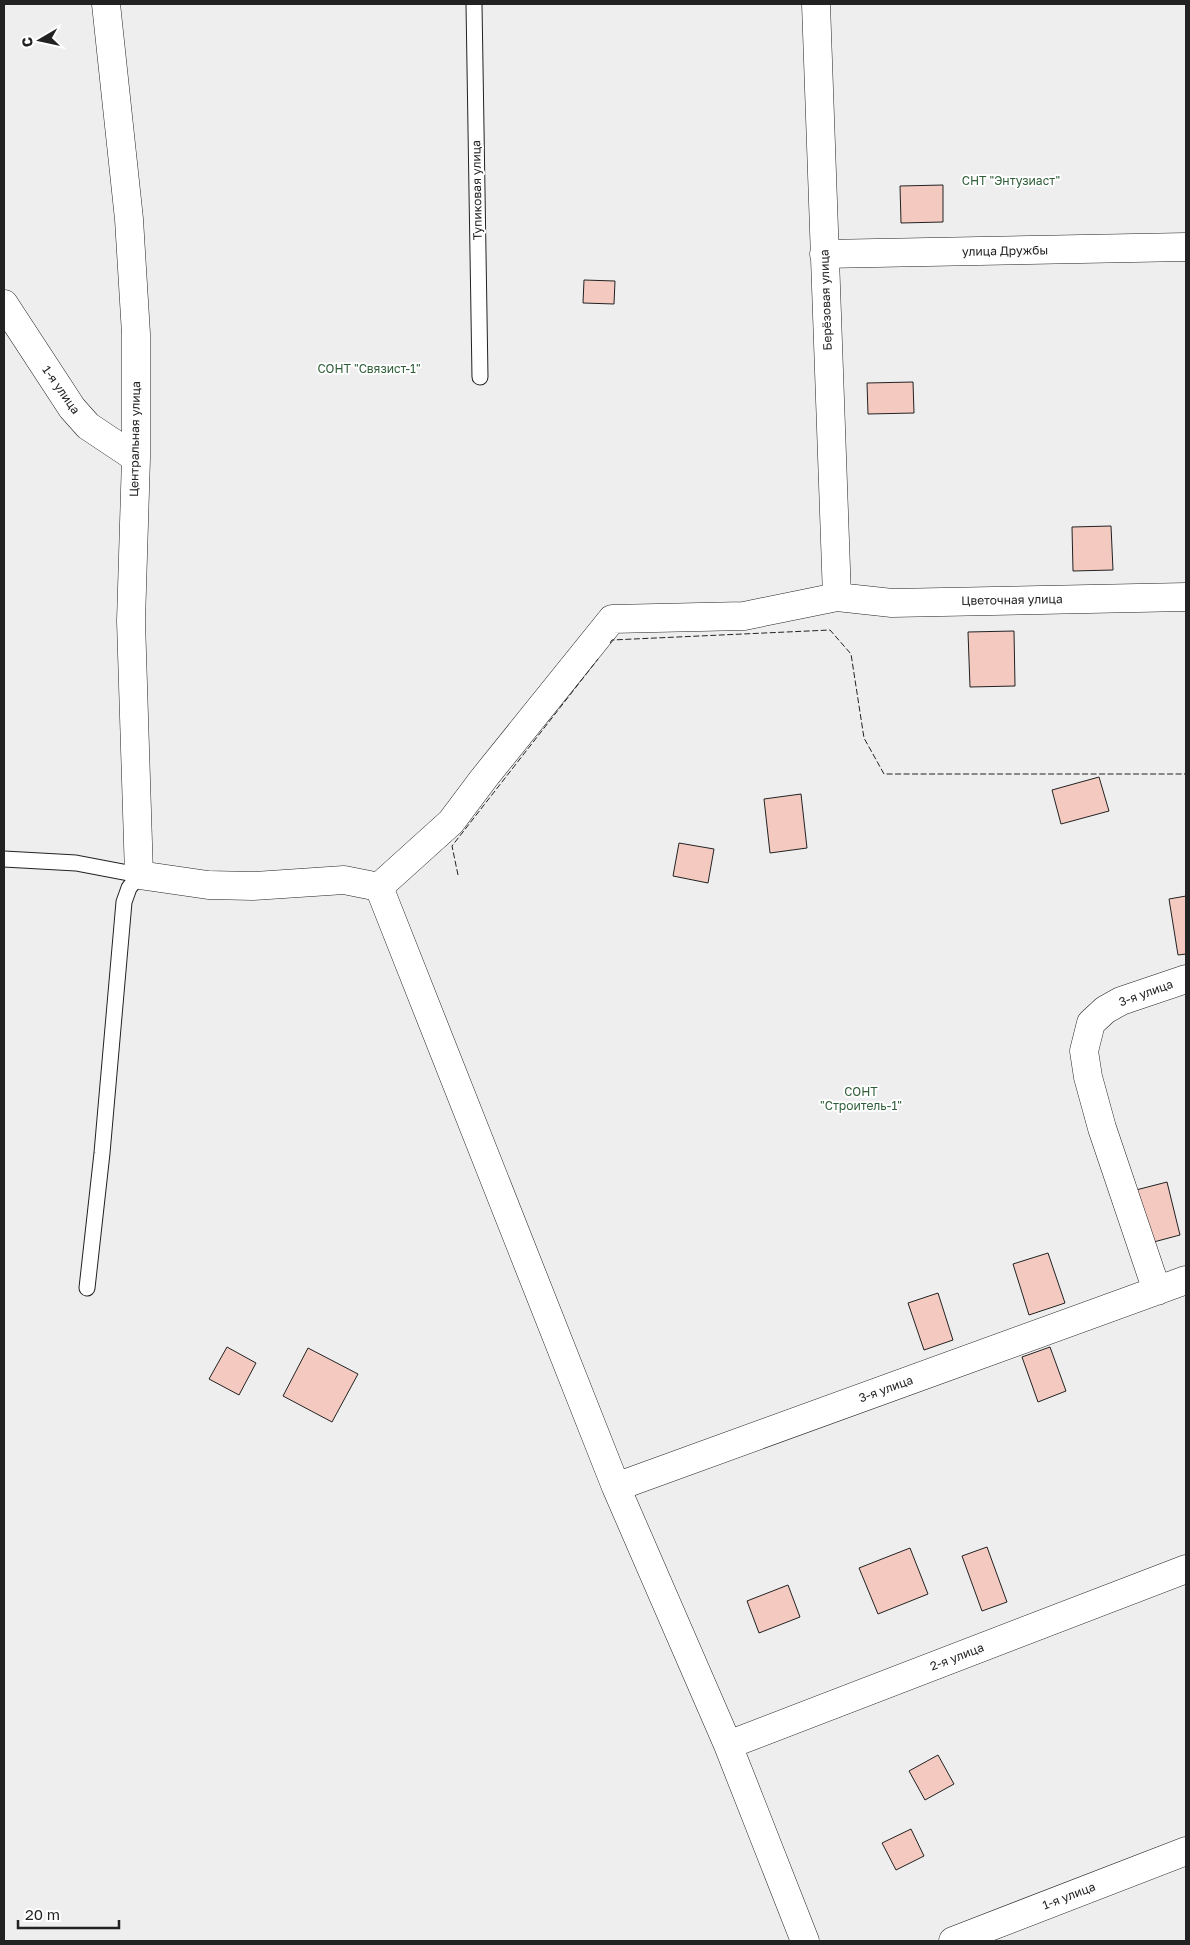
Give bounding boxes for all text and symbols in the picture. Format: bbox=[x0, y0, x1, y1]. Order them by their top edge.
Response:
north arrow bbox=[15, 15, 65, 65]
text: С bbox=[17, 36, 36, 48]
street label: Тупиковая улица bbox=[468, 140, 485, 240]
park label: СНТ "Энтузиаст" bbox=[962, 173, 1060, 188]
street label: улица Дружбы bbox=[962, 242, 1048, 259]
street label: Берёзовая улица bbox=[816, 249, 835, 351]
park label: СОНТ "Связист-1" bbox=[317, 361, 421, 376]
street label: 1-я улица bbox=[39, 363, 83, 417]
street label: Центральная улица bbox=[126, 381, 143, 497]
street label: Цветочная улица bbox=[961, 591, 1063, 608]
street label: 3-я улица bbox=[1117, 976, 1175, 1009]
park label: СОНТ "Строитель-1" bbox=[820, 1084, 902, 1113]
street label: 3-я улица bbox=[857, 1372, 915, 1405]
street label: 2-я улица bbox=[928, 1639, 986, 1674]
street label: 1-я улица bbox=[1040, 1879, 1097, 1912]
scale bar bbox=[18, 1898, 119, 1930]
text: 20 m bbox=[25, 1905, 60, 1923]

